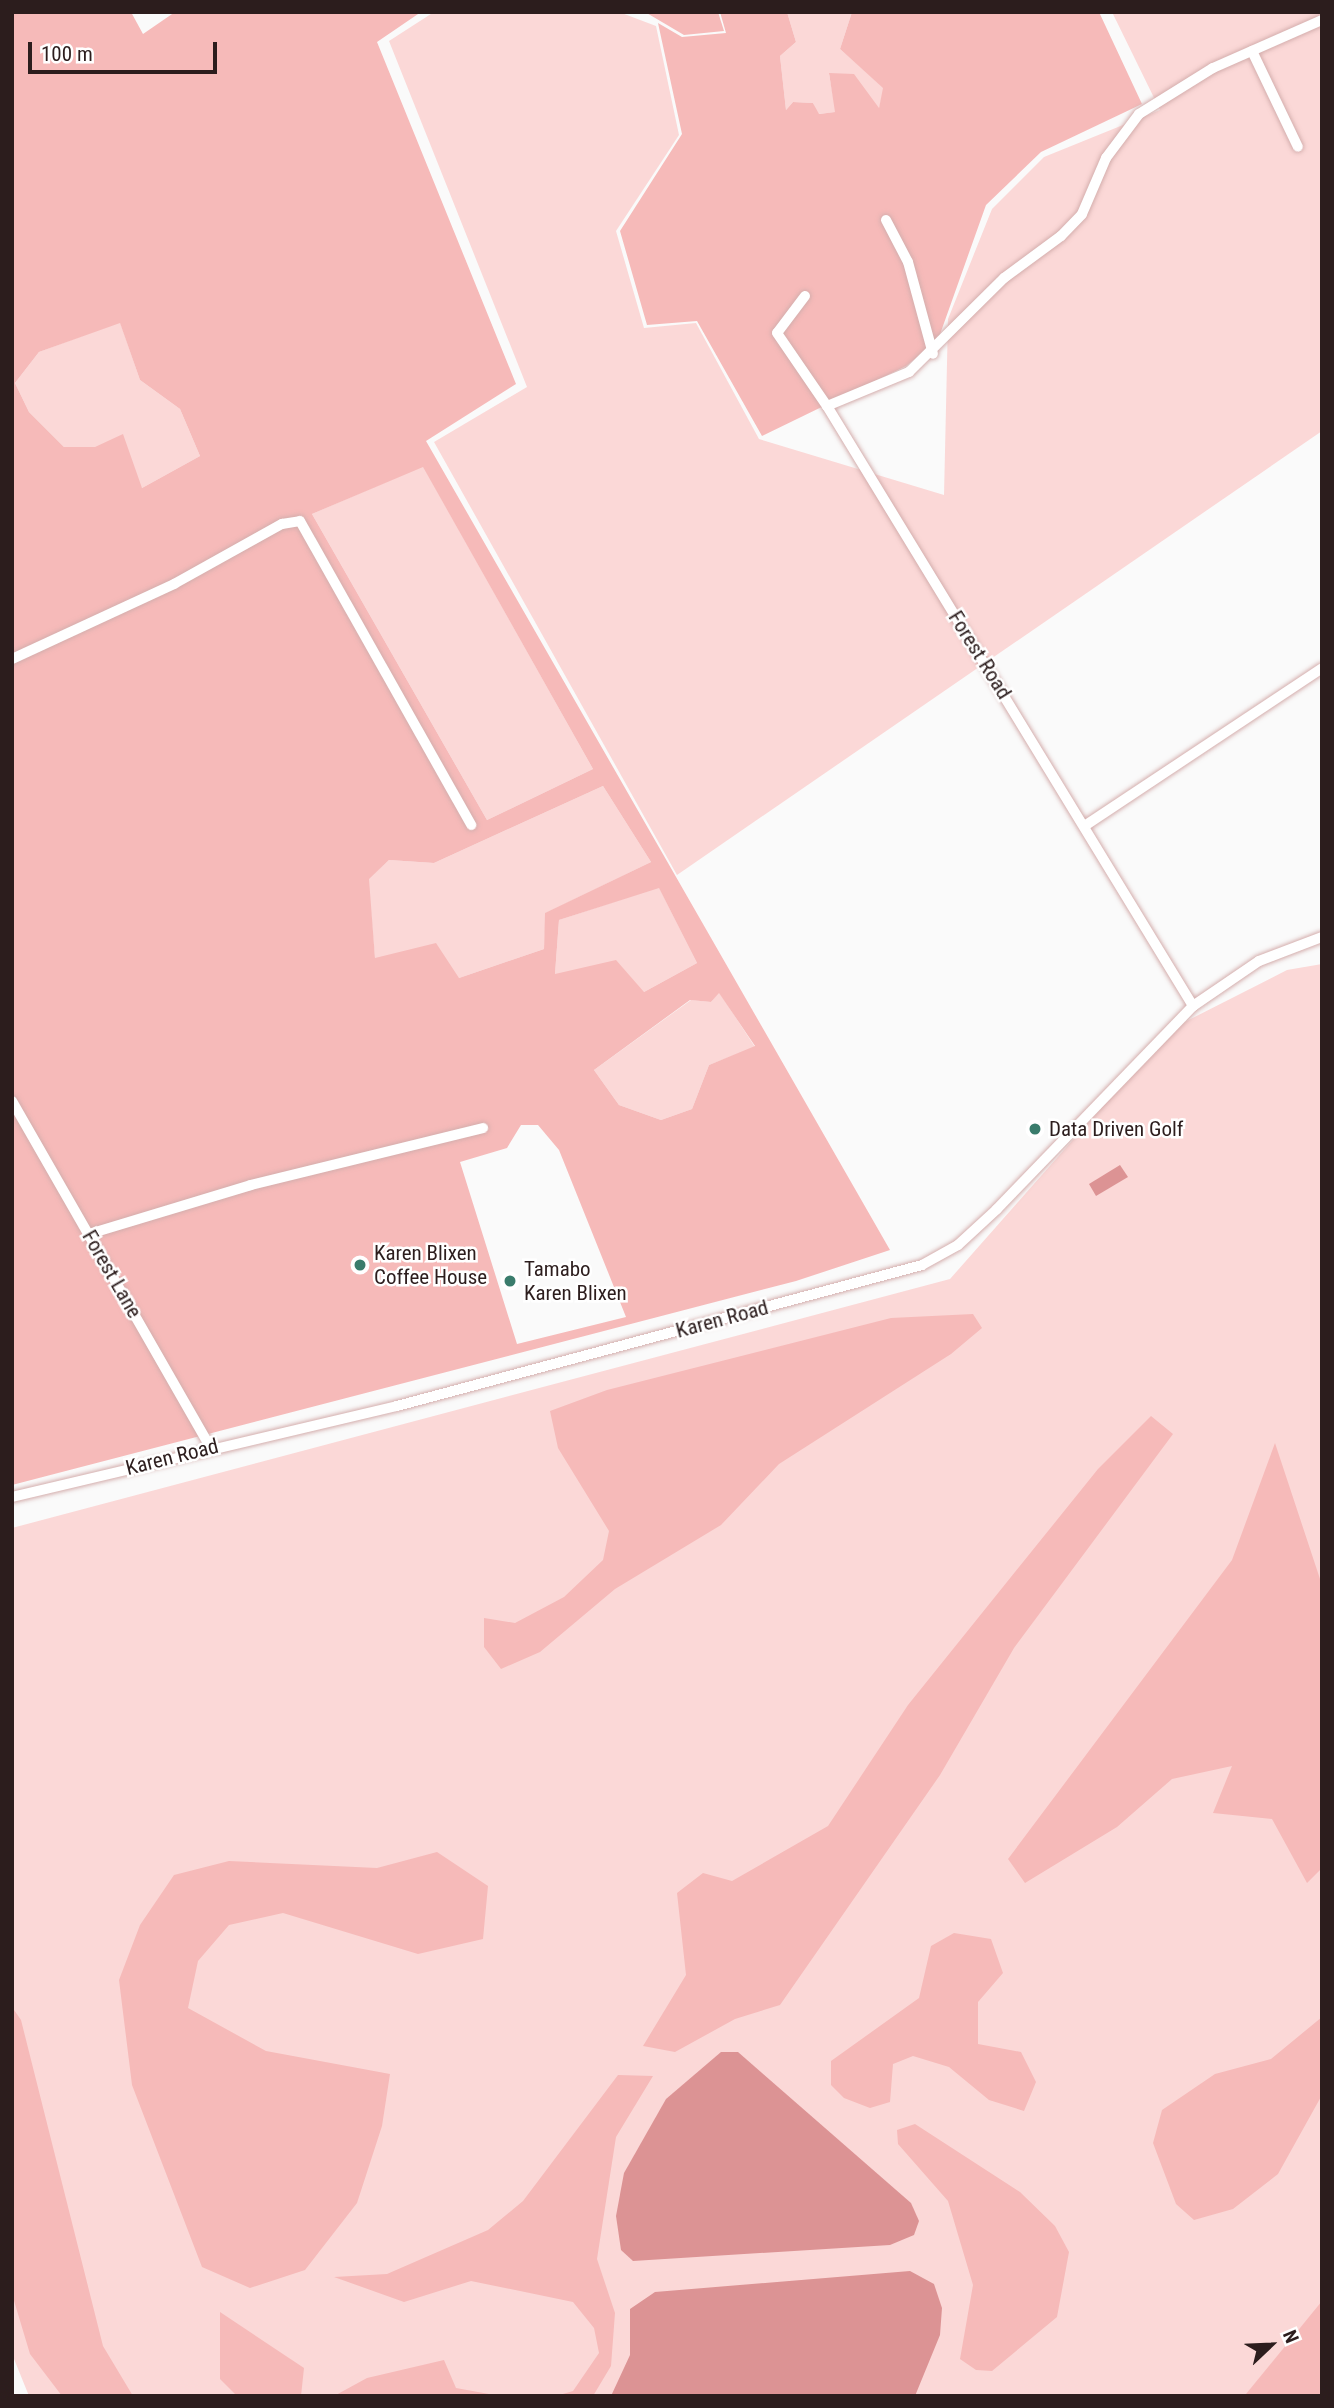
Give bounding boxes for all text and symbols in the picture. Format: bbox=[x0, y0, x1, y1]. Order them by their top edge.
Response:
scale bar bbox=[32, 28, 220, 72]
text: 100 m bbox=[41, 42, 93, 66]
street label: Forest Road bbox=[943, 606, 1017, 704]
place label: Data Driven Golf bbox=[1049, 1116, 1183, 1142]
marker: Data Driven Golf bbox=[1027, 1121, 1043, 1137]
street label: Forest Lane bbox=[77, 1226, 147, 1322]
place label: Karen Blixen Coffee House bbox=[374, 1240, 487, 1290]
place label: Tamabo Karen Blixen bbox=[524, 1256, 627, 1306]
marker: Karen Blixen Coffee House bbox=[352, 1257, 368, 1273]
marker: Tamabo Karen Blixen bbox=[502, 1273, 518, 1289]
street label: Karen Road bbox=[673, 1295, 771, 1343]
street label: Karen Road bbox=[123, 1433, 221, 1481]
north arrow bbox=[1236, 2310, 1306, 2380]
text: N bbox=[1278, 2327, 1304, 2346]

